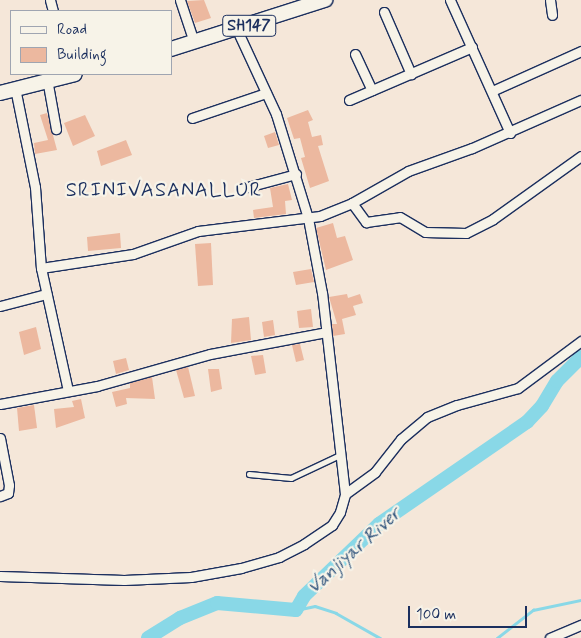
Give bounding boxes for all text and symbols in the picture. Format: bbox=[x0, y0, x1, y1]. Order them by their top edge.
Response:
legend bbox=[10, 10, 172, 75]
road number: SH147 bbox=[222, 12, 276, 40]
text: Road bbox=[57, 20, 87, 40]
text: Building bbox=[57, 45, 107, 65]
district label: SRINIVASANALLUR bbox=[65, 178, 263, 202]
water label: Vanjiyar River bbox=[303, 503, 405, 599]
scale bar bbox=[411, 596, 530, 628]
text: 100 m bbox=[416, 605, 456, 625]

